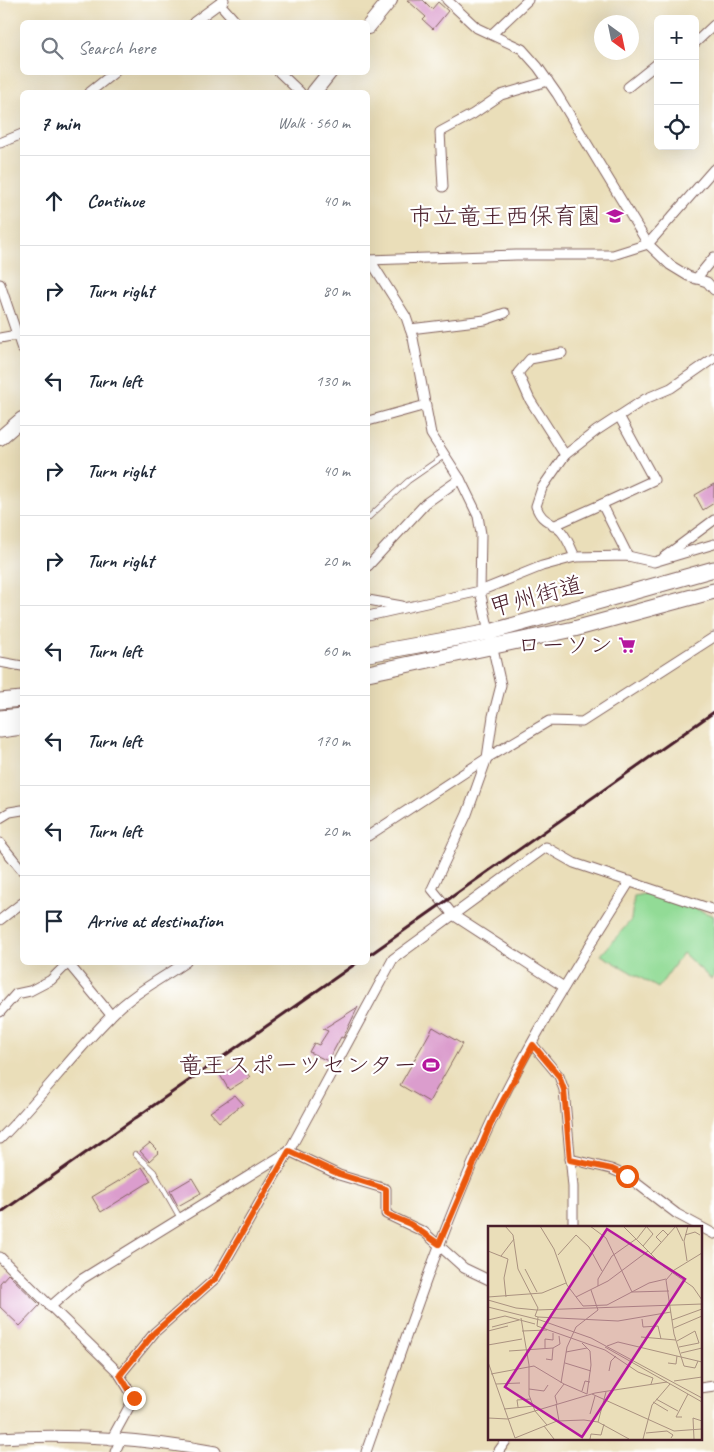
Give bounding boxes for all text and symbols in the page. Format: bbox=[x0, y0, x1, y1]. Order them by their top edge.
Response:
north arrow bbox=[594, 15, 639, 60]
map controls bbox=[654, 15, 699, 150]
button: + bbox=[654, 15, 699, 60]
search box bbox=[20, 20, 370, 75]
icon: search bbox=[38, 34, 66, 62]
text: Search here bbox=[78, 36, 155, 60]
button: − bbox=[654, 60, 699, 105]
button: locate bbox=[654, 105, 699, 150]
text: 7 min bbox=[40, 110, 80, 136]
text: Walk · 560 m bbox=[278, 113, 350, 133]
icon: ahead bbox=[40, 187, 68, 215]
text: Continue bbox=[87, 189, 144, 213]
text: 40 m bbox=[323, 191, 350, 211]
place label: 市立竜王西保育園 bbox=[409, 201, 601, 231]
school or university icon: 市立竜王西保育園 bbox=[605, 206, 625, 226]
icon: right bbox=[40, 277, 68, 305]
text: Turn right bbox=[87, 279, 154, 303]
text: 80 m bbox=[323, 281, 350, 301]
icon: left bbox=[40, 367, 68, 395]
text: Turn left bbox=[87, 369, 142, 393]
text: 130 m bbox=[316, 371, 350, 391]
icon: right bbox=[40, 457, 68, 485]
text: Turn right bbox=[87, 459, 154, 483]
text: 40 m bbox=[323, 461, 350, 481]
icon: right bbox=[40, 547, 68, 575]
text: Turn right bbox=[87, 549, 154, 573]
text: 20 m bbox=[323, 551, 350, 571]
street label: 甲州街道 bbox=[486, 569, 586, 623]
place label: ローソン bbox=[517, 630, 613, 660]
supermarket icon: ローソン bbox=[617, 635, 637, 655]
icon: left bbox=[40, 637, 68, 665]
text: Turn left bbox=[87, 639, 142, 663]
text: 60 m bbox=[323, 641, 350, 661]
icon: left bbox=[40, 727, 68, 755]
text: Turn left bbox=[87, 729, 142, 753]
text: 170 m bbox=[316, 731, 350, 751]
icon: left bbox=[40, 817, 68, 845]
text: Turn left bbox=[87, 819, 142, 843]
text: 20 m bbox=[323, 821, 350, 841]
icon: arrive bbox=[40, 907, 68, 935]
text: Arrive at destination bbox=[87, 909, 223, 933]
place label: 竜王スポーツセンター bbox=[178, 1050, 417, 1080]
sports icon: 竜王スポーツセンター bbox=[421, 1055, 441, 1075]
route start bbox=[616, 1165, 639, 1188]
inset map bbox=[488, 1226, 702, 1440]
route end bbox=[123, 1387, 146, 1410]

